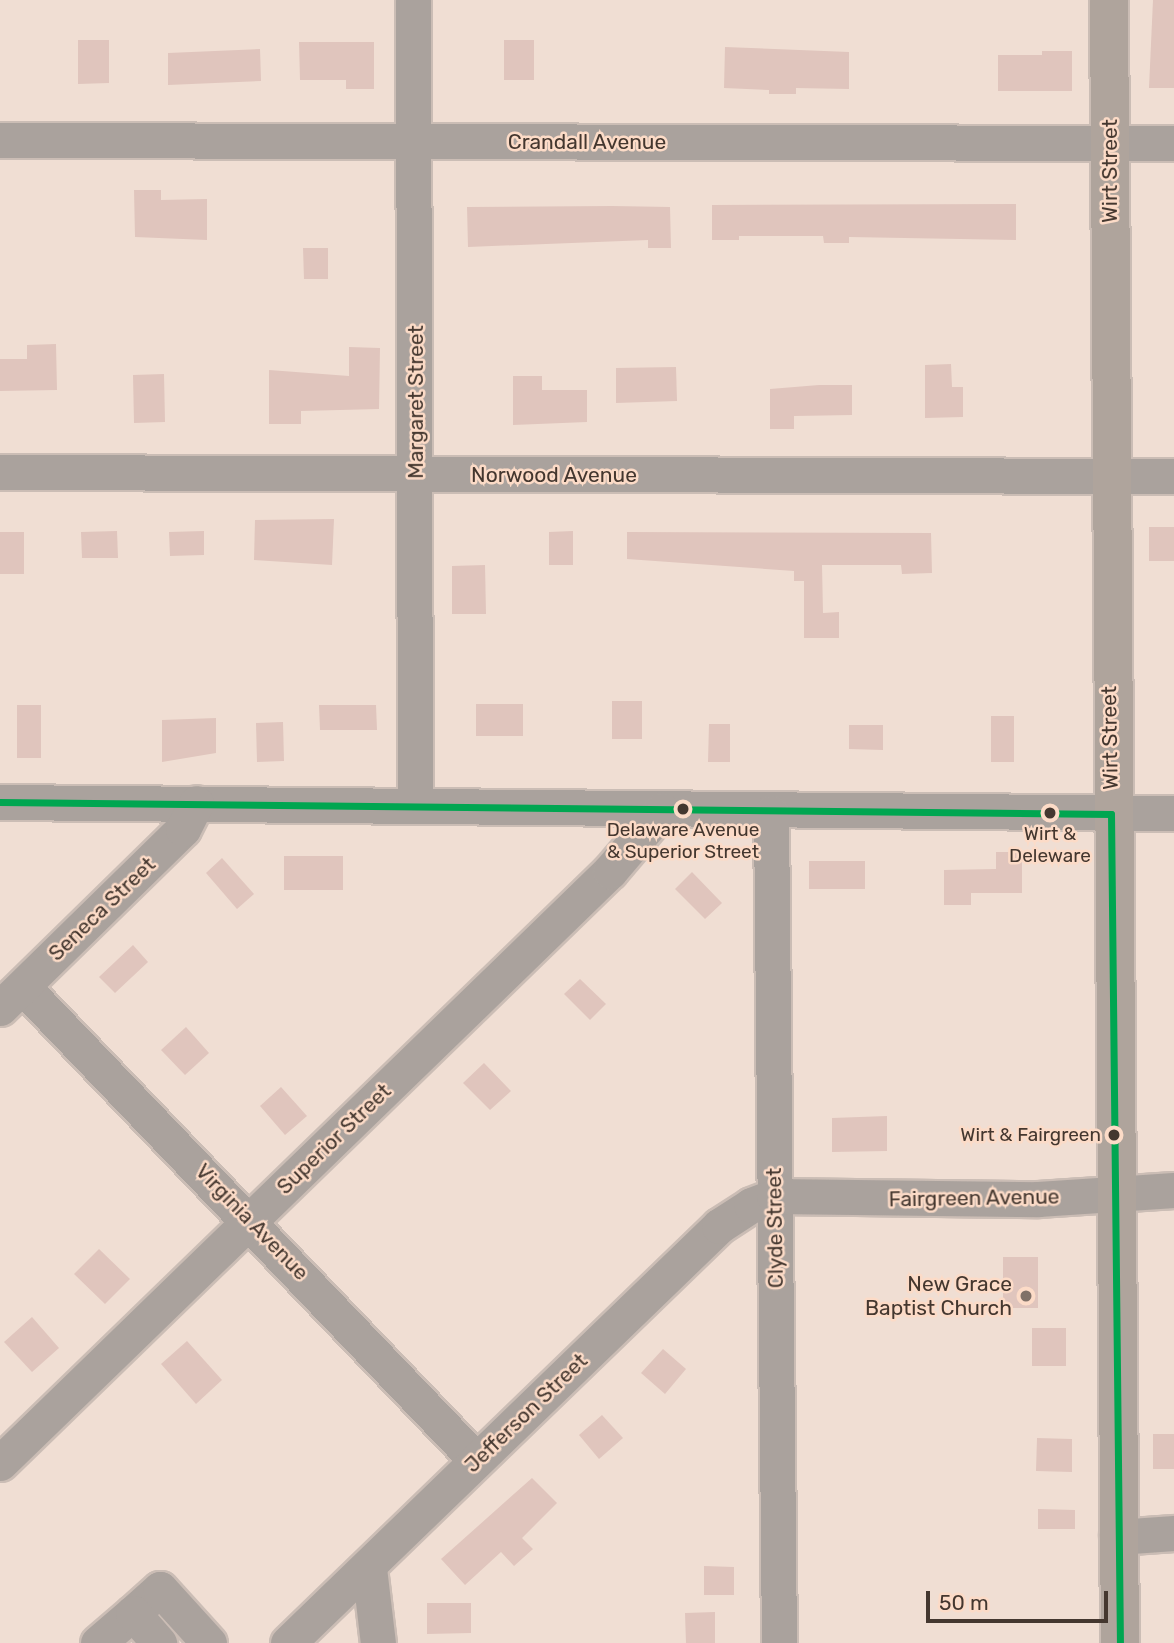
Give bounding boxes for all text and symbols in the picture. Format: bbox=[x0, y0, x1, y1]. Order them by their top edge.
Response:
street label: Wirt Street bbox=[1097, 119, 1123, 223]
street label: Crandall Avenue bbox=[507, 129, 667, 155]
street label: Margaret Street bbox=[403, 325, 429, 479]
street label: Norwood Avenue bbox=[471, 462, 637, 488]
street label: Wirt Street bbox=[1096, 686, 1124, 790]
marker: Delaware Avenue & Superior Street bbox=[676, 802, 690, 816]
marker: Wirt & Deleware bbox=[1043, 806, 1057, 820]
place label: Delaware Avenue & Superior Street bbox=[606, 819, 760, 863]
place label: Wirt & Deleware bbox=[1009, 823, 1091, 867]
street label: Seneca Street bbox=[43, 852, 161, 966]
street label: Superior Street bbox=[272, 1078, 396, 1200]
place label: Wirt & Fairgreen bbox=[960, 1124, 1101, 1146]
marker: Wirt & Fairgreen bbox=[1107, 1128, 1121, 1142]
street label: Virginia Avenue bbox=[190, 1158, 314, 1286]
street label: Clyde Street bbox=[761, 1168, 789, 1288]
street label: Fairgreen Avenue bbox=[888, 1184, 1060, 1212]
place label: New Grace Baptist Church bbox=[865, 1271, 1012, 1321]
marker: New Grace Baptist Church bbox=[1018, 1288, 1034, 1304]
street label: Jefferson Street bbox=[460, 1348, 592, 1478]
scale bar bbox=[929, 1576, 1111, 1620]
text: 50 m bbox=[939, 1590, 989, 1615]

